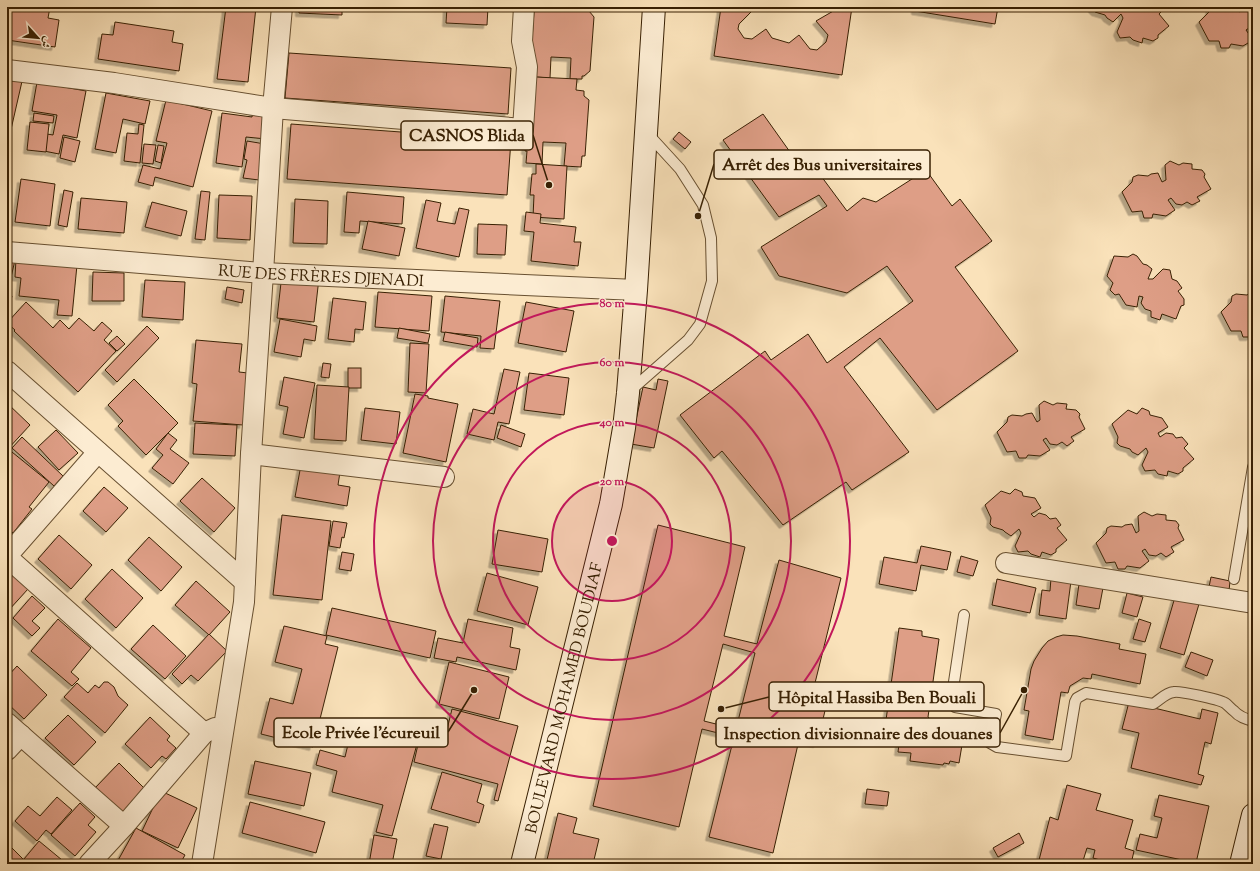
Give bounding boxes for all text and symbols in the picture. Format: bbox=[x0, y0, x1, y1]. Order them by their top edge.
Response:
north arrow bbox=[18, 18, 58, 58]
text: ش bbox=[36, 34, 56, 51]
callout: CASNOS Blida bbox=[401, 121, 533, 150]
text: CASNOS Blida bbox=[409, 125, 525, 149]
callout: Arrêt des Bus universitaires bbox=[714, 150, 930, 179]
text: Arrêt des Bus universitaires bbox=[722, 154, 922, 178]
street label: RUE DES FRÈRES DJENADI bbox=[217, 260, 424, 294]
text: 80 m bbox=[600, 295, 624, 313]
text: 60 m bbox=[600, 354, 624, 372]
text: 40 m bbox=[599, 414, 624, 432]
text: 20 m bbox=[600, 473, 624, 491]
centre of rings bbox=[605, 534, 619, 548]
street label: BOULEVARD MOHAMED BOUDIAF bbox=[521, 561, 610, 836]
callout: Hôpital Hassiba Ben Bouali bbox=[769, 682, 984, 711]
text: Hôpital Hassiba Ben Bouali bbox=[778, 687, 976, 711]
callout: Ecole Privée l'écureuil bbox=[274, 718, 448, 747]
callout: Inspection divisionnaire des douanes bbox=[716, 718, 1000, 747]
text: Ecole Privée l'écureuil bbox=[282, 722, 440, 746]
text: Inspection divisionnaire des douanes bbox=[724, 723, 993, 747]

